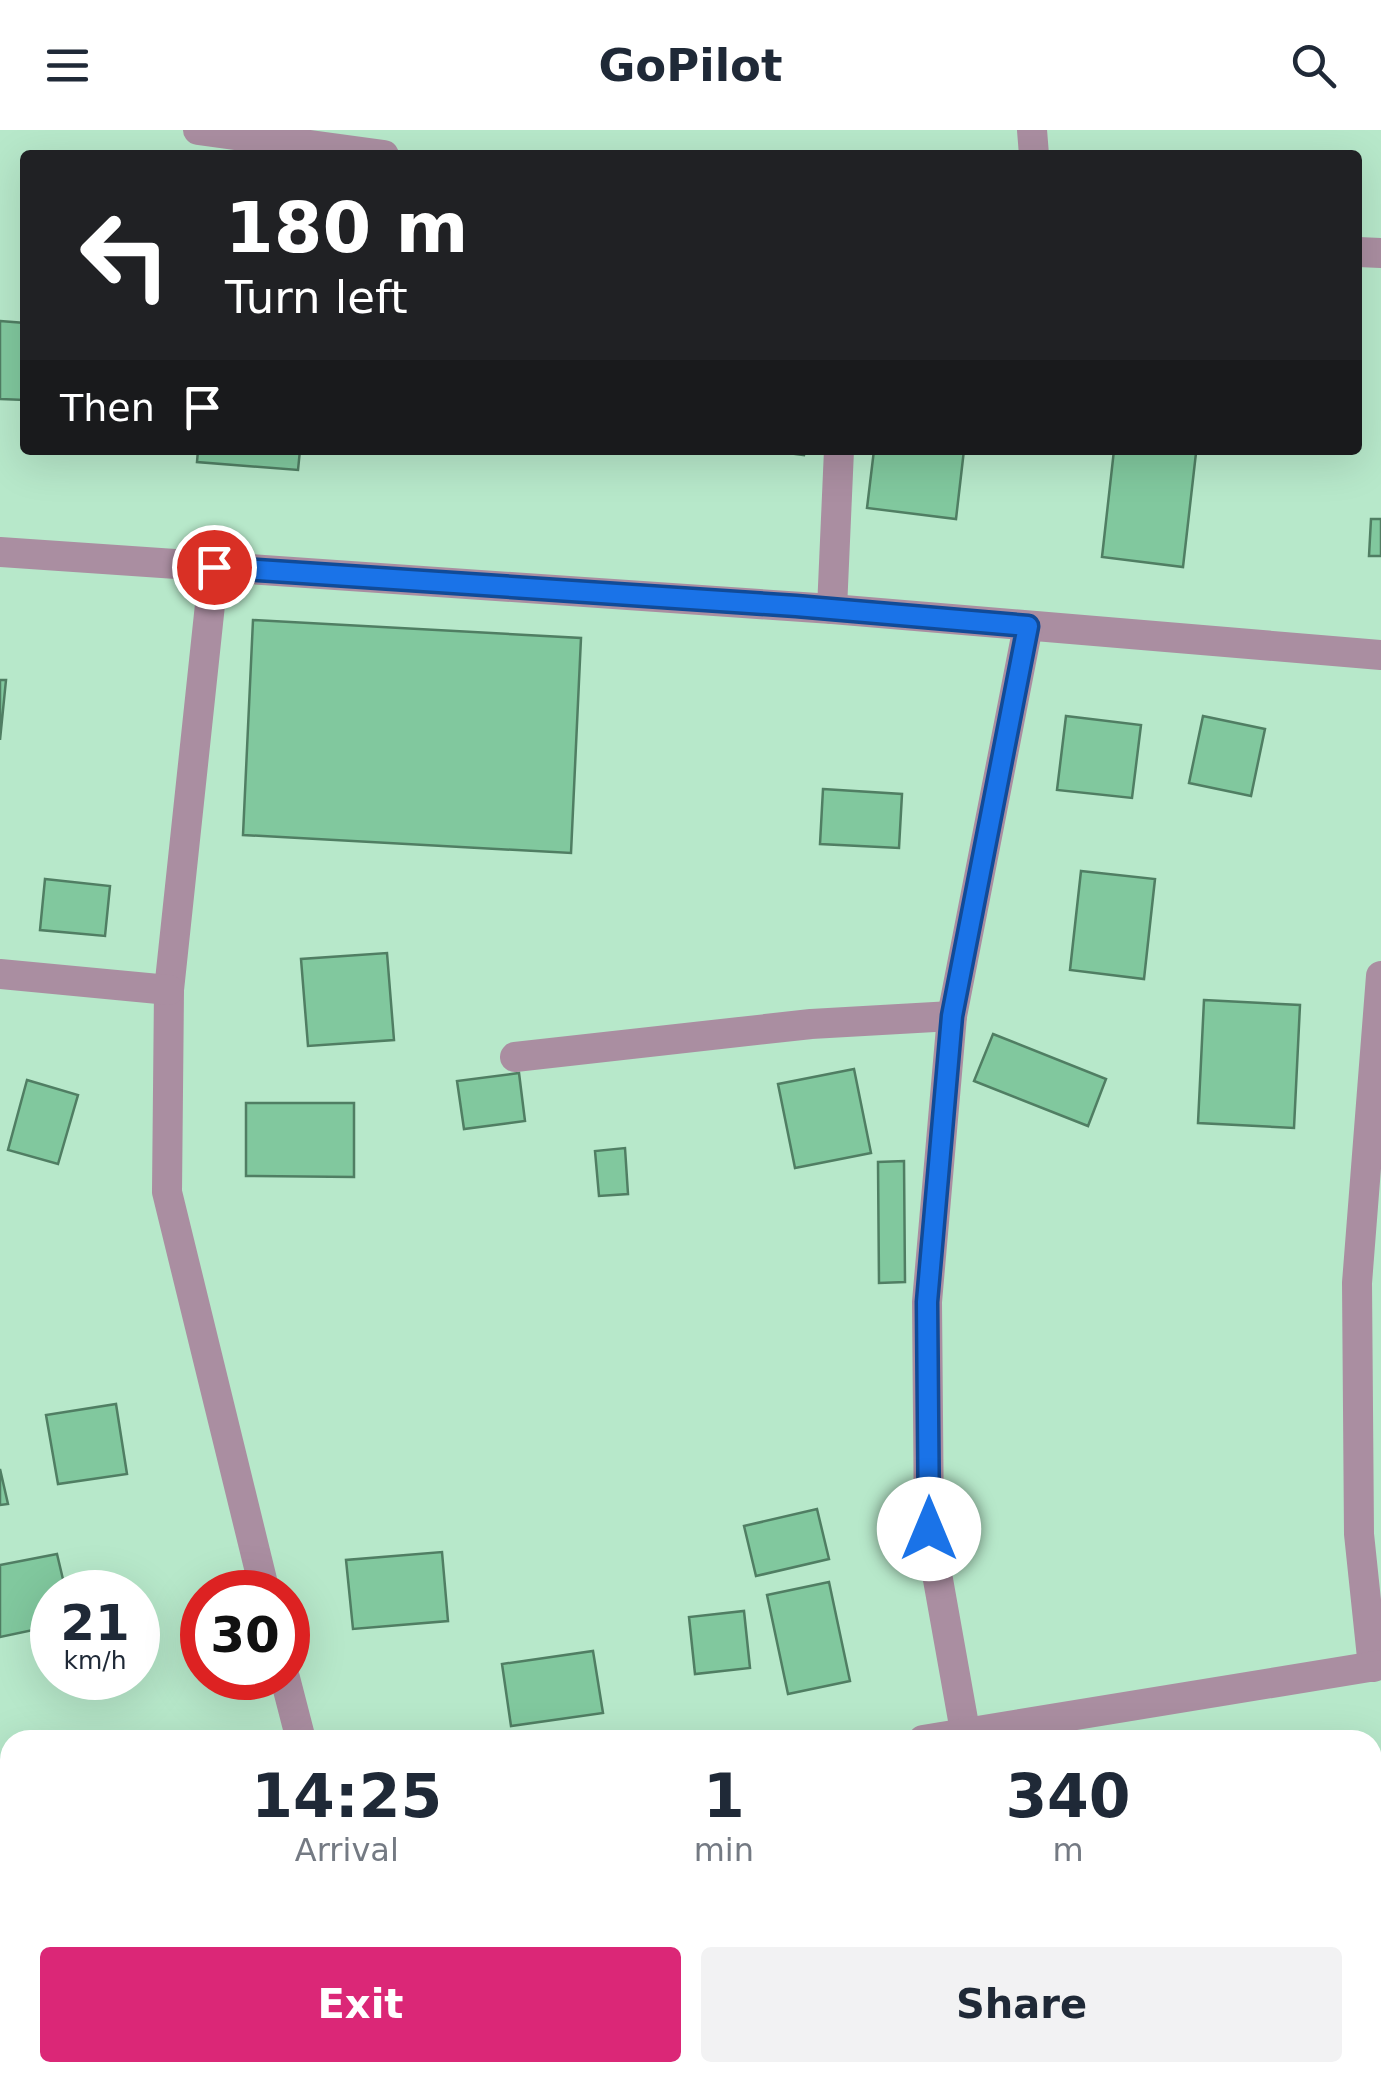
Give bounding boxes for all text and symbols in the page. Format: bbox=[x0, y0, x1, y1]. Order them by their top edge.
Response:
icon: menu bbox=[40, 38, 95, 93]
icon: search bbox=[1286, 38, 1341, 93]
text: GoPilot bbox=[598, 39, 783, 92]
text: 180 m bbox=[225, 187, 468, 269]
icon: left bbox=[60, 190, 190, 320]
text: Turn left bbox=[225, 271, 408, 324]
icon: arrive bbox=[175, 380, 230, 435]
text: Then bbox=[60, 386, 155, 430]
pin bbox=[172, 525, 257, 610]
icon: arrive bbox=[187, 540, 242, 595]
position arrow bbox=[877, 1477, 981, 1581]
speed limit sign: 30 bbox=[180, 1570, 310, 1700]
text: 21 bbox=[60, 1594, 130, 1652]
text: km/h bbox=[63, 1646, 127, 1675]
text: 14:25 bbox=[251, 1761, 442, 1831]
text: 1 bbox=[703, 1761, 745, 1831]
text: 340 bbox=[1005, 1761, 1131, 1831]
text: Arrival bbox=[295, 1831, 399, 1869]
text: min bbox=[694, 1831, 754, 1869]
text: m bbox=[1052, 1831, 1084, 1869]
button: Exit bbox=[40, 1947, 681, 2062]
button: Share bbox=[701, 1947, 1342, 2062]

